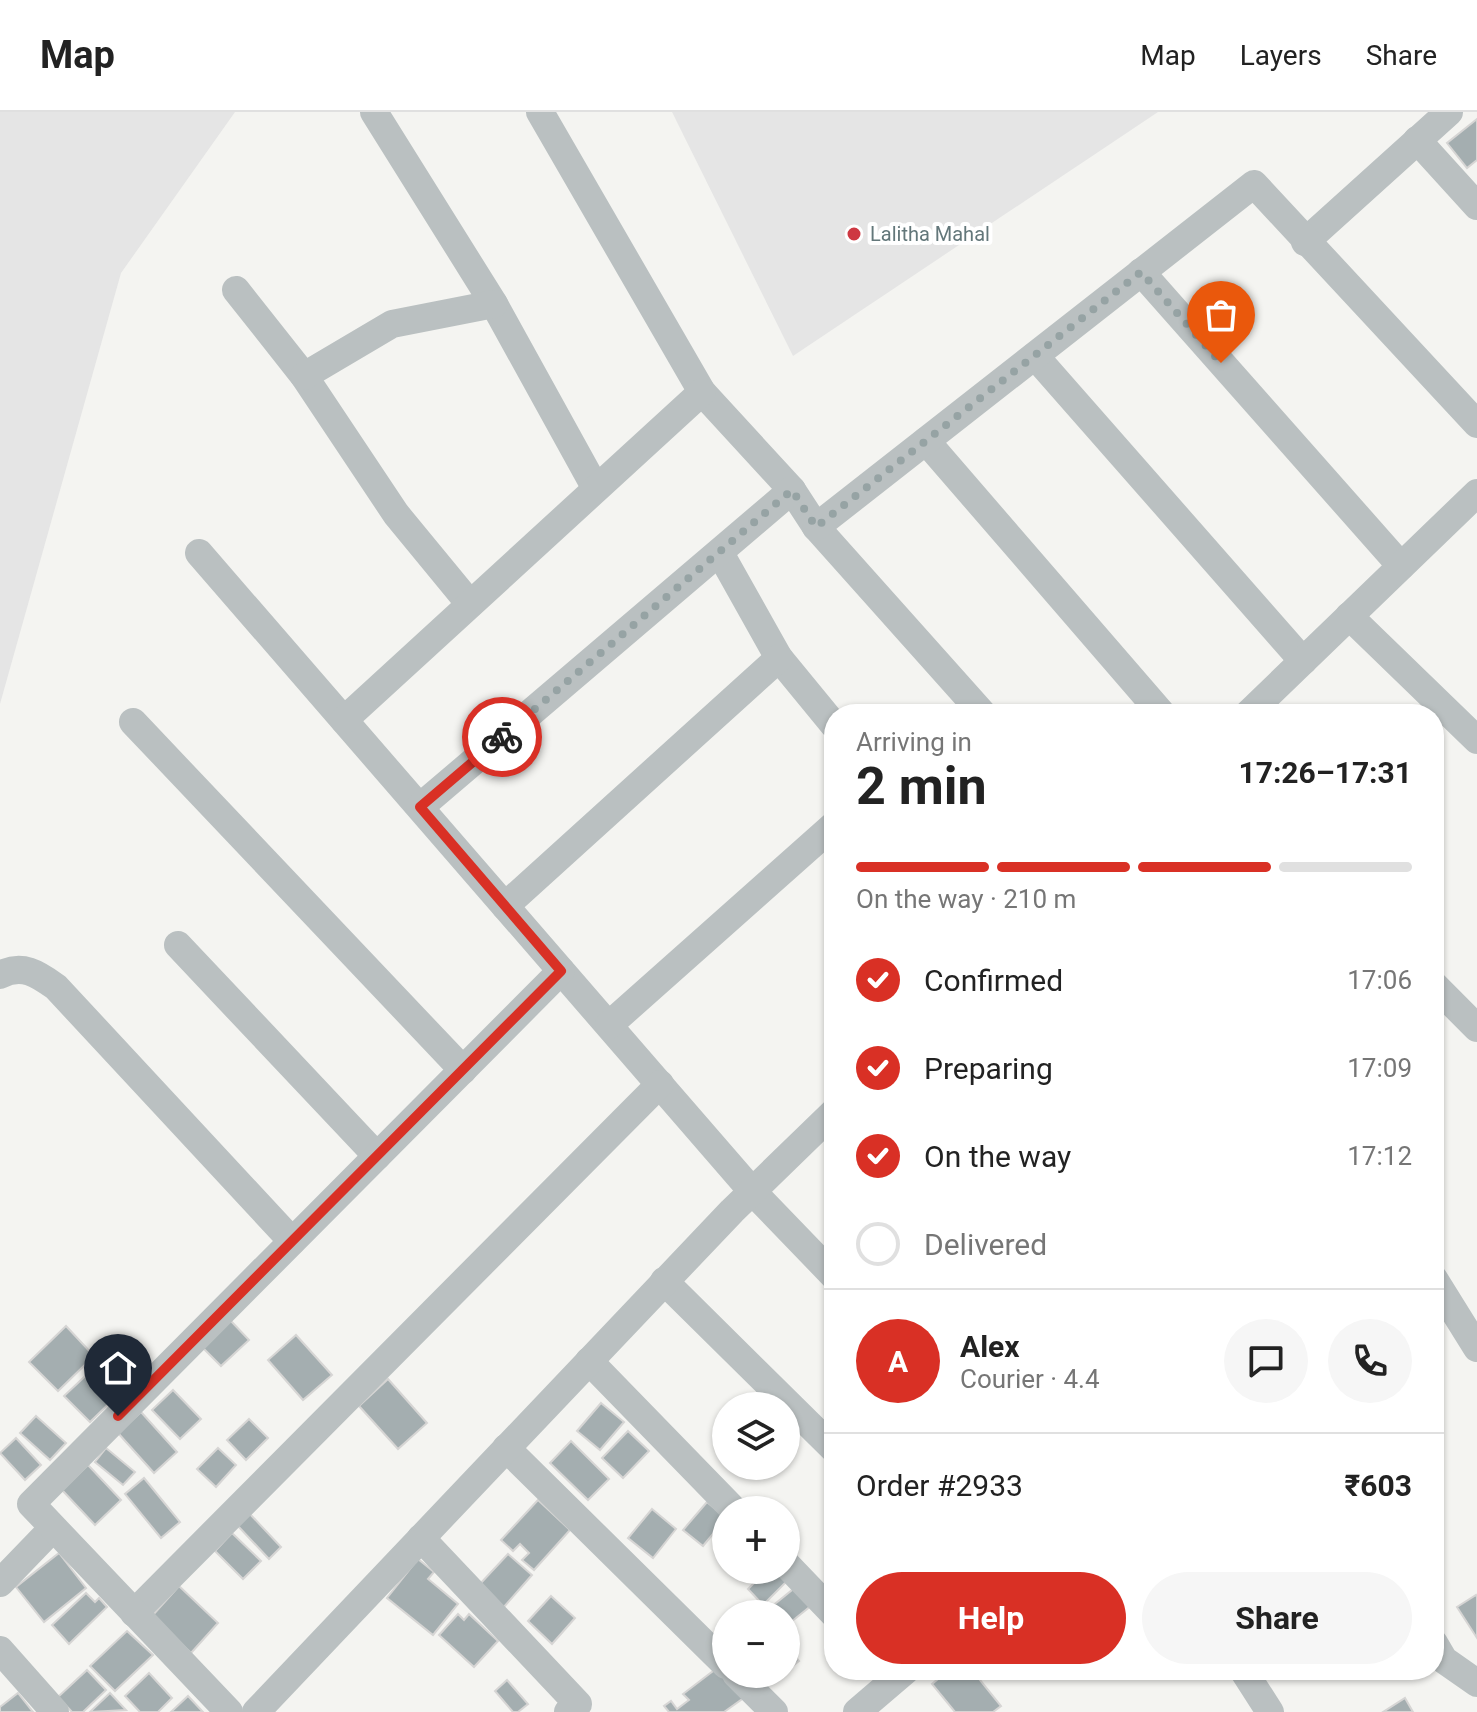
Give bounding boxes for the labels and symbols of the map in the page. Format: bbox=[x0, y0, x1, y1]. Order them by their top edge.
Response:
place label: Lalitha Mahal bbox=[870, 222, 990, 246]
marker: Lalitha Mahal bbox=[845, 225, 863, 243]
pin bbox=[1187, 281, 1255, 363]
courier bbox=[462, 697, 542, 777]
pin bbox=[84, 1334, 152, 1416]

